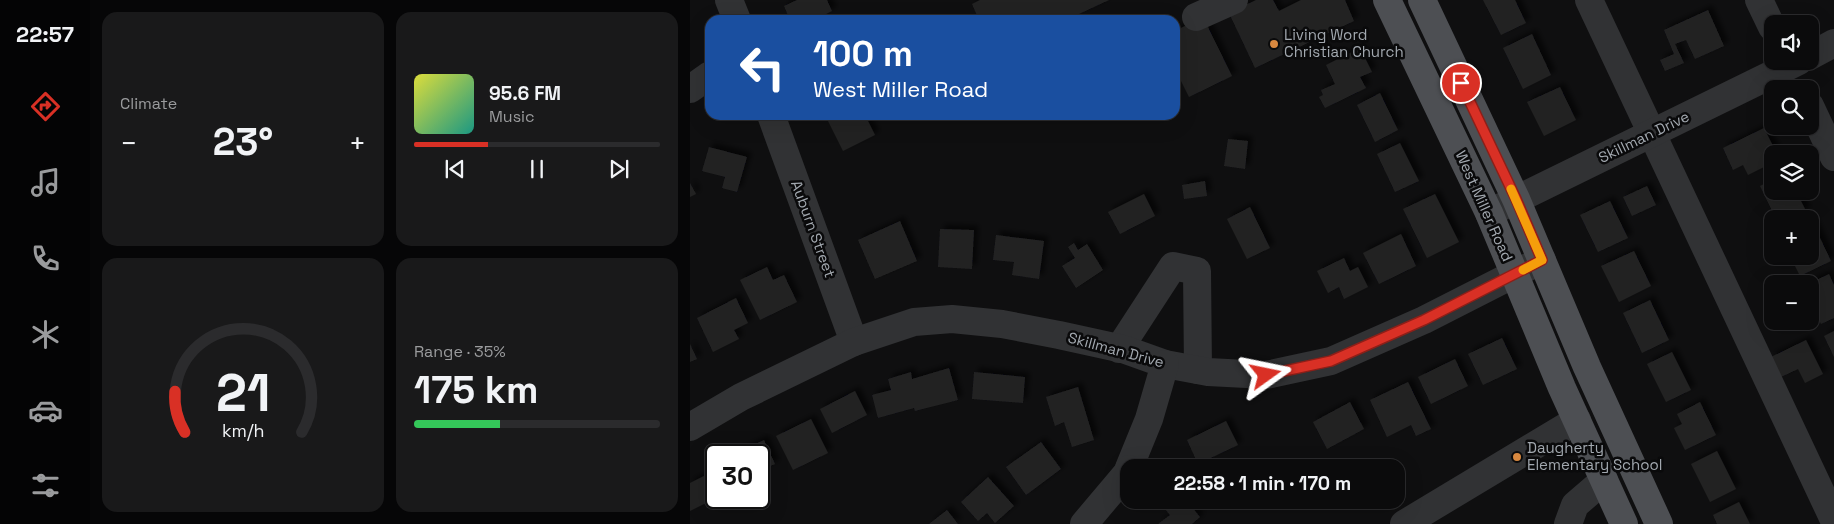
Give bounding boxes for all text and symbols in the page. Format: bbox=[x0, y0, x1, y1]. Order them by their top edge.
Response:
map controls bbox=[1764, 15, 1819, 330]
button: sound bbox=[1764, 15, 1819, 70]
text: 22:57 bbox=[16, 20, 74, 48]
place label: Living Word Christian Church bbox=[1284, 25, 1404, 61]
text: 100 m bbox=[813, 32, 913, 76]
icon: left bbox=[730, 35, 795, 100]
marker: Living Word Christian Church bbox=[1268, 38, 1280, 50]
pin bbox=[1440, 62, 1482, 104]
icon: arrive bbox=[1447, 69, 1475, 97]
text: West Miller Road bbox=[813, 75, 988, 103]
button: search bbox=[1764, 80, 1819, 135]
text: 95.6 FM bbox=[489, 81, 561, 106]
icon: directions bbox=[28, 89, 63, 124]
text: Climate bbox=[120, 93, 177, 114]
text: Music bbox=[489, 106, 535, 127]
street label: Skillman Drive bbox=[1595, 106, 1692, 167]
text: 23° bbox=[213, 118, 273, 166]
text: − bbox=[120, 125, 137, 161]
text: + bbox=[349, 125, 366, 161]
button: layers bbox=[1764, 145, 1819, 200]
street label: West Miller Road bbox=[1451, 147, 1517, 264]
icon: previous bbox=[441, 155, 469, 183]
icon: pause bbox=[523, 155, 551, 183]
icon: next bbox=[605, 155, 633, 183]
icon: music bbox=[28, 165, 63, 200]
street label: Auburn Street bbox=[787, 178, 840, 280]
button: + bbox=[1764, 210, 1819, 265]
icon: phone bbox=[28, 241, 63, 276]
button: − bbox=[1764, 275, 1819, 330]
icon: climate bbox=[28, 317, 63, 352]
street label: Skillman Drive bbox=[1066, 328, 1166, 372]
text: Range · 35% bbox=[414, 341, 506, 362]
position arrow bbox=[1239, 348, 1291, 400]
text: 21 bbox=[216, 360, 270, 426]
text: 175 km bbox=[414, 366, 539, 414]
icon: car bbox=[28, 393, 63, 428]
text: km/h bbox=[222, 419, 264, 442]
place label: Daugherty Elementary School bbox=[1527, 438, 1663, 474]
speed limit sign: 30 bbox=[705, 444, 770, 509]
marker: Daugherty Elementary School bbox=[1511, 451, 1523, 463]
icon: filters bbox=[28, 468, 63, 503]
text: 22:58 · 1 min · 170 m bbox=[1174, 471, 1351, 496]

